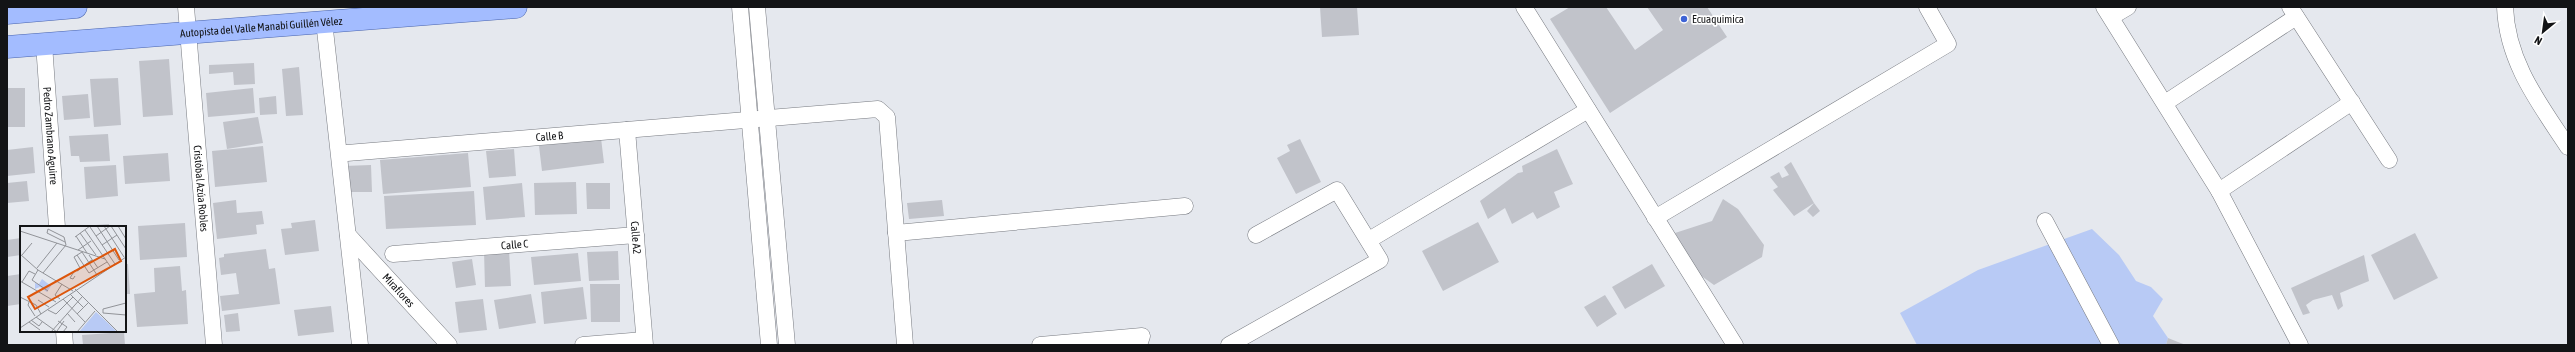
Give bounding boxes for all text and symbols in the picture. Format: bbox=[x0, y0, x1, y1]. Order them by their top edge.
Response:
north arrow bbox=[2523, 12, 2563, 52]
place label: Ecuaquimica bbox=[1692, 13, 1744, 25]
marker: Ecuaquimica bbox=[1679, 14, 1689, 24]
street label: Autopista del Valle Manabí Guillén Vélez bbox=[180, 15, 343, 39]
text: N bbox=[2532, 34, 2544, 48]
street label: Pedro Zambrano Aguirre bbox=[41, 86, 60, 185]
street label: Calle B bbox=[535, 129, 564, 143]
street label: Cristóbal Azúa Robles bbox=[191, 145, 211, 232]
street label: Calle A2 bbox=[629, 221, 643, 255]
inset map bbox=[20, 226, 126, 332]
street label: Calle C bbox=[501, 237, 529, 252]
street label: Miraflores bbox=[380, 271, 417, 310]

